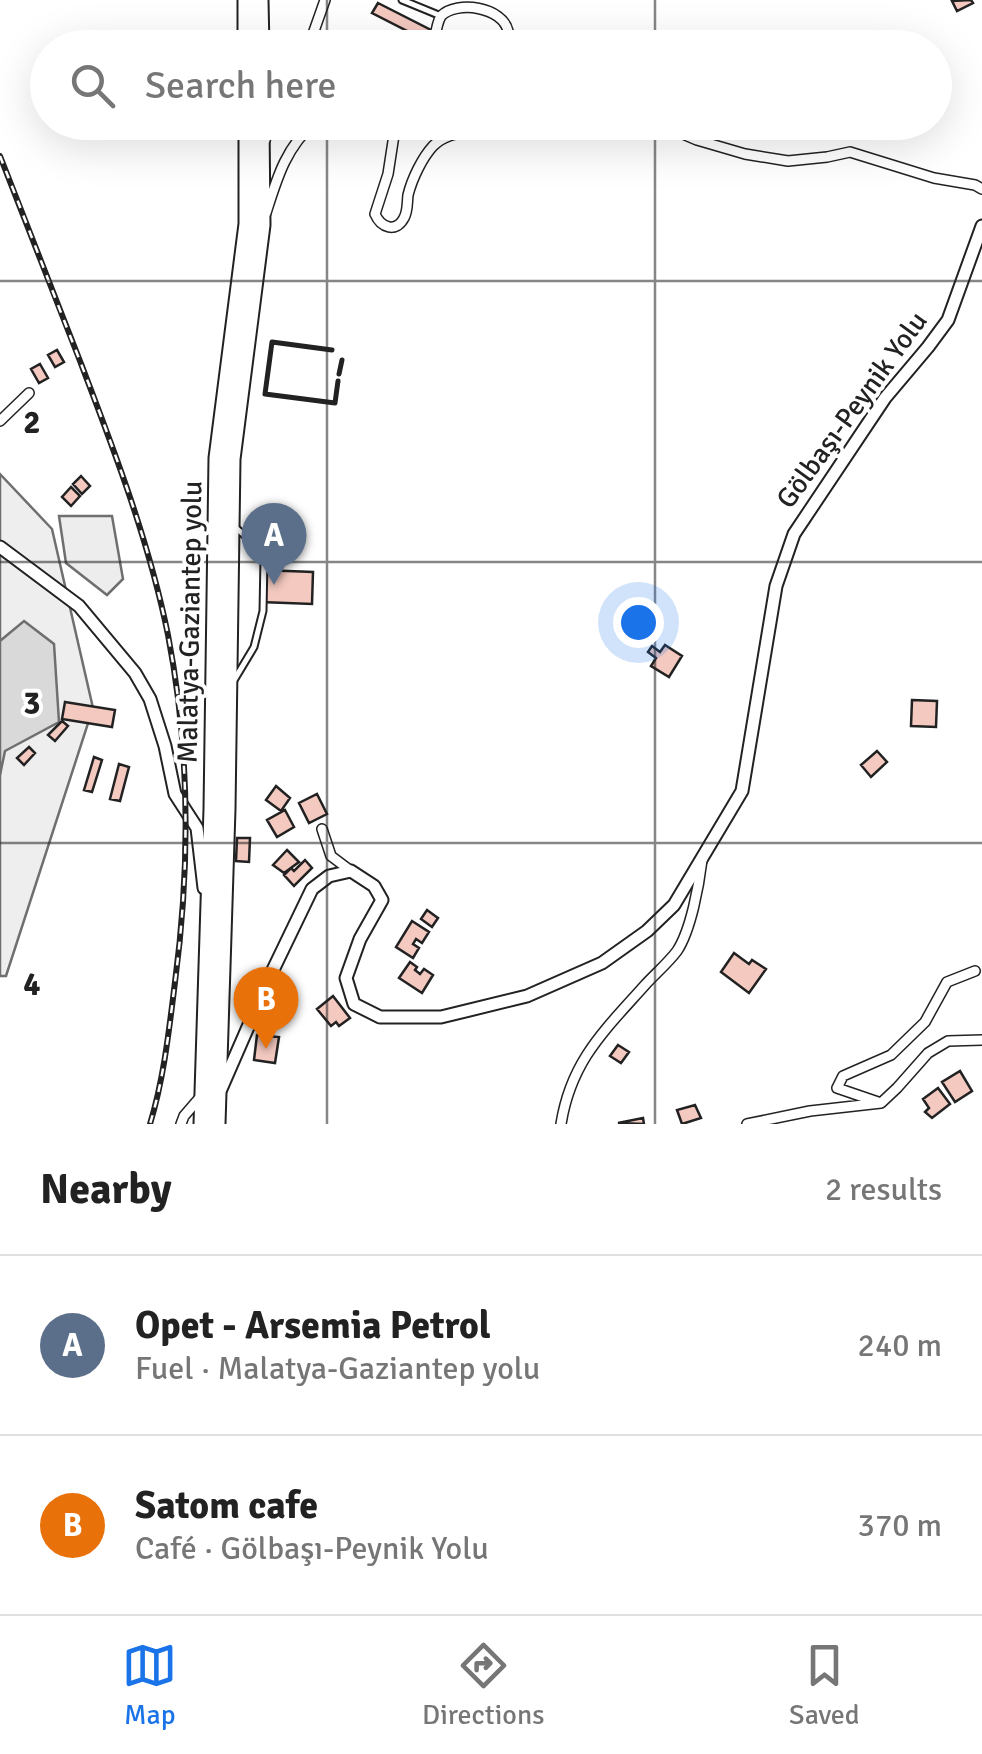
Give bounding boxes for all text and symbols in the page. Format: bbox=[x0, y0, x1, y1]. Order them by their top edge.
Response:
search box bbox=[30, 30, 952, 140]
icon: search bbox=[65, 58, 120, 113]
text: Search here bbox=[145, 62, 337, 109]
street label: Gölbaşı-Peynik Yolu bbox=[769, 305, 935, 515]
text: 2 bbox=[23, 403, 41, 442]
street label: Malatya-Gaziantep yolu bbox=[171, 480, 209, 764]
pin: A bbox=[242, 502, 306, 585]
your location bbox=[613, 597, 664, 648]
text: 3 bbox=[23, 684, 41, 723]
text: 4 bbox=[23, 965, 41, 1004]
pin: B bbox=[234, 966, 298, 1049]
text: Nearby bbox=[40, 1164, 172, 1215]
text: 2 results bbox=[825, 1170, 942, 1209]
text: Opet - Arsemia Petrol bbox=[135, 1302, 491, 1349]
text: A bbox=[62, 1326, 83, 1365]
text: 240 m bbox=[858, 1326, 942, 1365]
text: Fuel · Malatya-Gaziantep yolu bbox=[135, 1349, 540, 1388]
text: Satom cafe bbox=[135, 1482, 318, 1529]
text: B bbox=[63, 1506, 82, 1545]
text: 370 m bbox=[858, 1506, 942, 1545]
text: Café · Gölbaşı-Peynik Yolu bbox=[135, 1529, 489, 1568]
tab: Map bbox=[122, 1638, 177, 1732]
tab: Directions bbox=[422, 1638, 544, 1732]
tab: Saved bbox=[789, 1638, 860, 1732]

